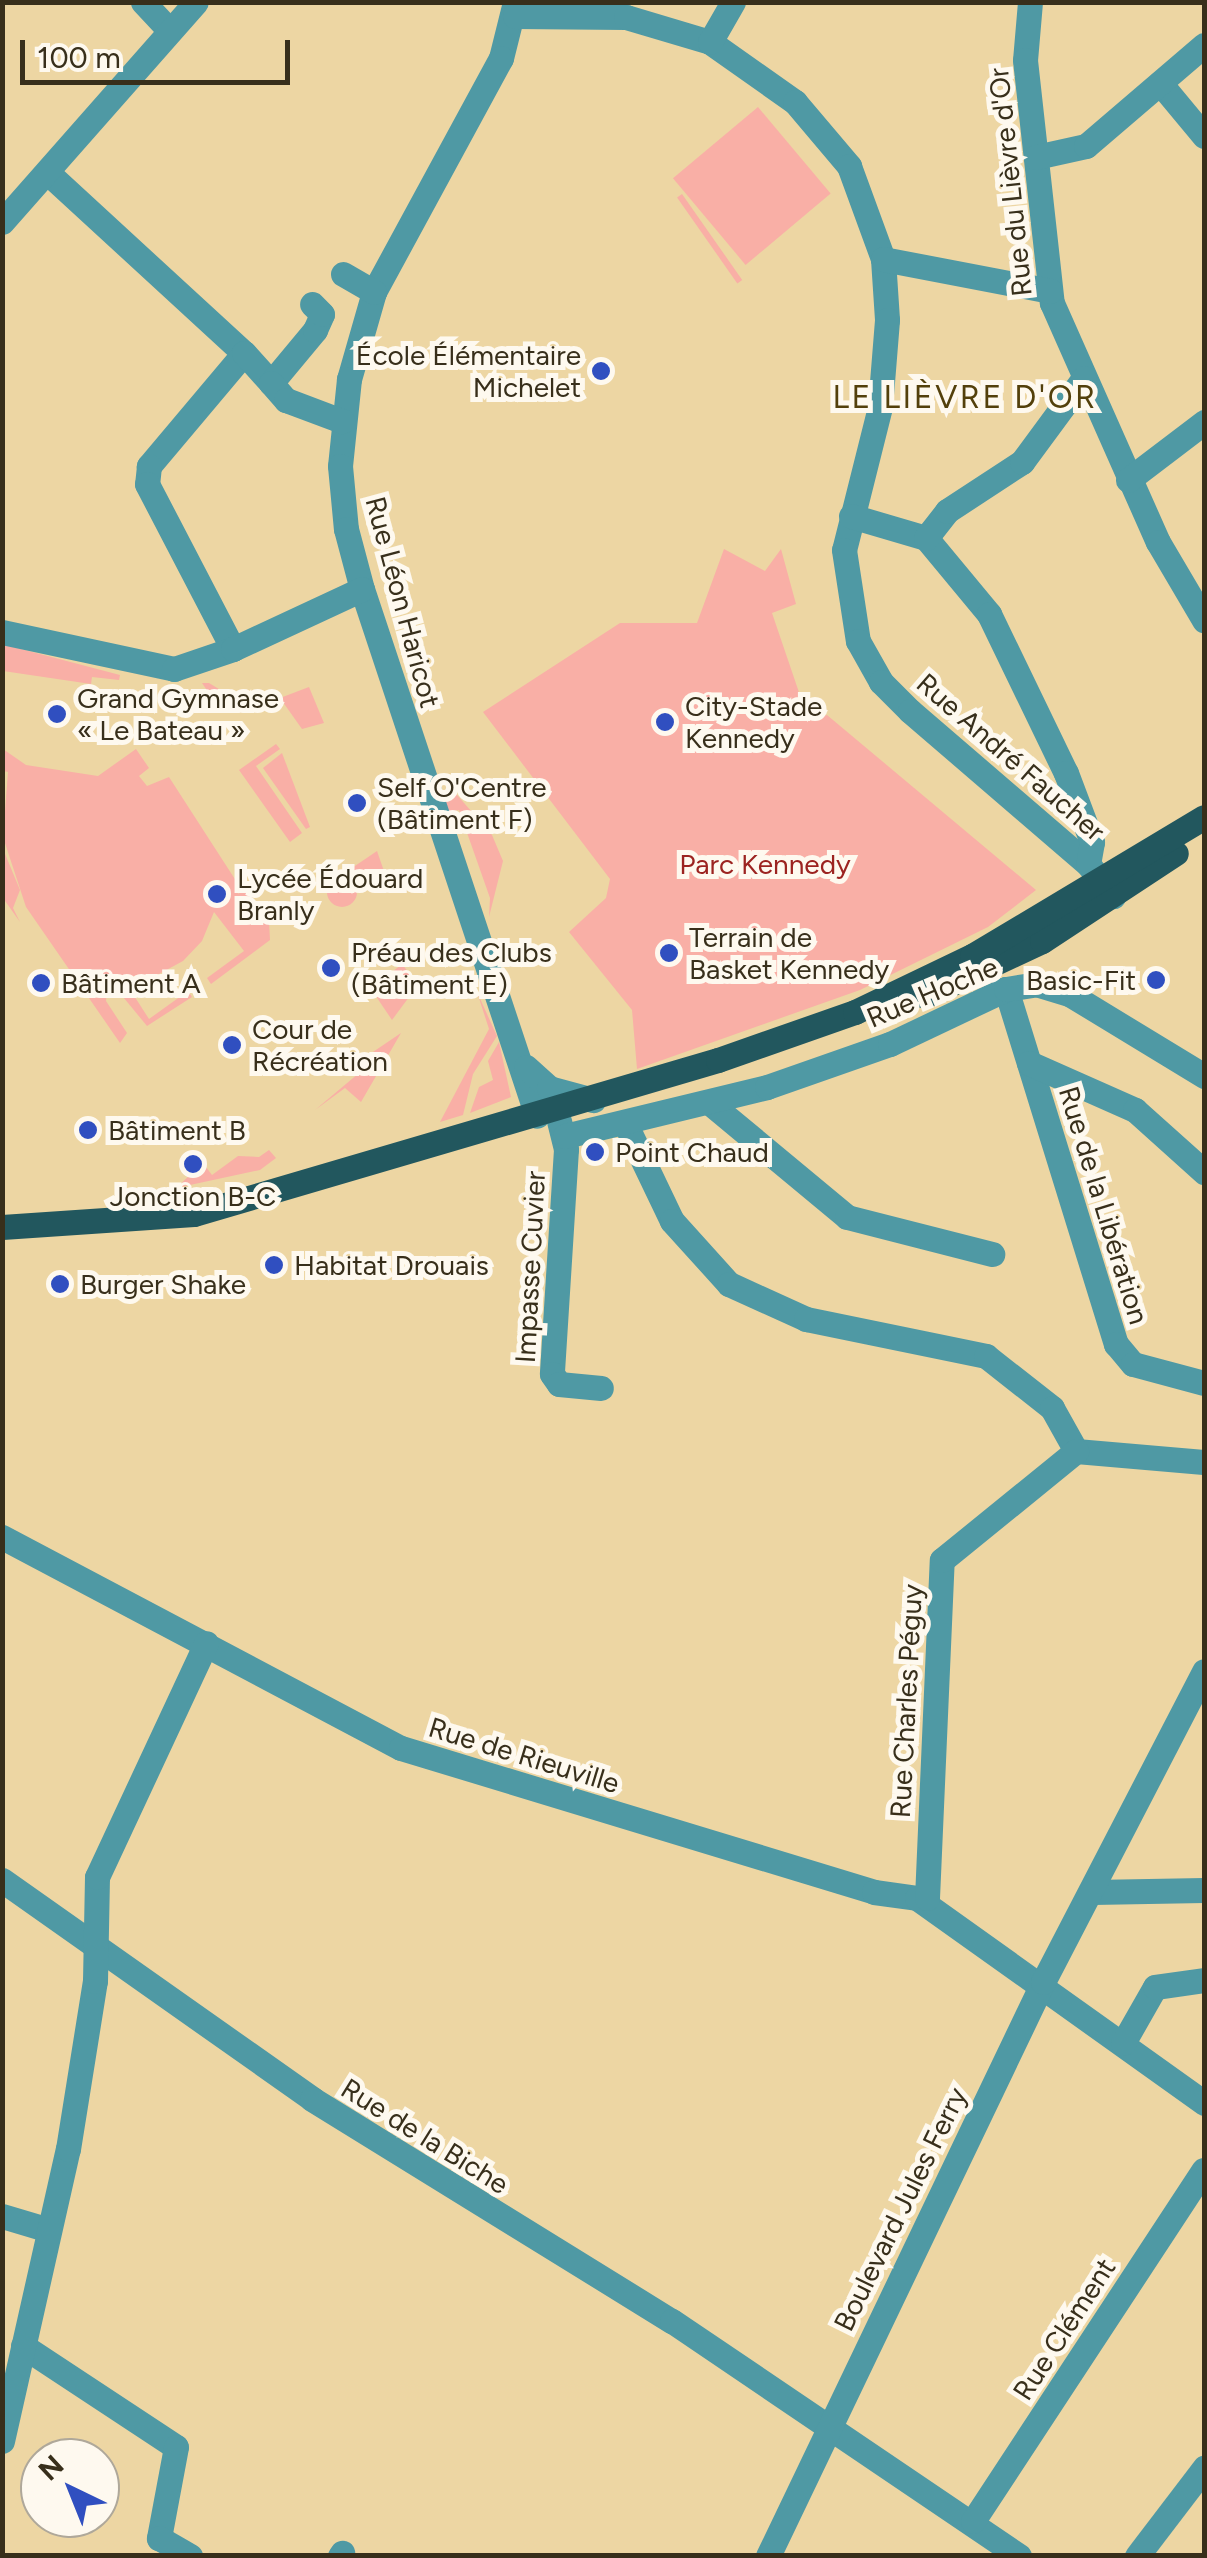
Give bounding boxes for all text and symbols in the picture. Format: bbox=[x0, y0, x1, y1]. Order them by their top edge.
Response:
scale bar bbox=[25, 20, 295, 82]
text: 100 m bbox=[37, 39, 121, 76]
street label: Rue du Lièvre d'Or bbox=[981, 66, 1039, 298]
place label: École Élémentaire Michelet bbox=[356, 338, 581, 404]
marker: École Élémentaire Michelet bbox=[590, 360, 612, 382]
district label: LE LIÈVRE D'OR bbox=[832, 378, 1098, 416]
street label: Rue Léon Haricot bbox=[359, 493, 447, 711]
street label: Rue André Faucher bbox=[910, 666, 1112, 848]
place label: Grand Gymnase « Le Bateau » bbox=[77, 681, 279, 747]
place label: City-Stade Kennedy bbox=[685, 689, 822, 755]
marker: Grand Gymnase « Le Bateau » bbox=[46, 703, 68, 725]
marker: City-Stade Kennedy bbox=[654, 711, 676, 733]
place label: Self O'Centre (Bâtiment F) bbox=[377, 770, 547, 836]
marker: Self O'Centre (Bâtiment F) bbox=[346, 792, 368, 814]
park label: Parc Kennedy bbox=[679, 847, 851, 881]
place label: Lycée Édouard Branly bbox=[237, 861, 423, 927]
marker: Lycée Édouard Branly bbox=[206, 883, 228, 905]
place label: Terrain de Basket Kennedy bbox=[689, 920, 889, 986]
place label: Préau des Clubs (Bâtiment E) bbox=[351, 935, 552, 1001]
marker: Terrain de Basket Kennedy bbox=[658, 942, 680, 964]
street label: Rue Hoche bbox=[862, 949, 1002, 1035]
marker: Préau des Clubs (Bâtiment E) bbox=[320, 957, 342, 979]
place label: Basic-Fit bbox=[1026, 963, 1136, 997]
place label: Bâtiment A bbox=[61, 966, 201, 1000]
marker: Basic-Fit bbox=[1145, 969, 1167, 991]
marker: Bâtiment A bbox=[30, 972, 52, 994]
place label: Cour de Récréation bbox=[252, 1012, 388, 1078]
marker: Cour de Récréation bbox=[221, 1034, 243, 1056]
street label: Rue de la Libération bbox=[1052, 1082, 1156, 1328]
place label: Bâtiment B bbox=[108, 1113, 246, 1147]
marker: Bâtiment B bbox=[77, 1119, 99, 1141]
place label: Point Chaud bbox=[615, 1135, 769, 1169]
marker: Point Chaud bbox=[584, 1141, 606, 1163]
marker: Jonction B-C bbox=[182, 1153, 204, 1175]
street label: Impasse Cuvier bbox=[508, 1170, 552, 1364]
place label: Jonction B-C bbox=[110, 1179, 276, 1213]
place label: Habitat Drouais bbox=[294, 1248, 489, 1282]
marker: Habitat Drouais bbox=[263, 1254, 285, 1276]
place label: Burger Shake bbox=[80, 1267, 246, 1301]
marker: Burger Shake bbox=[49, 1273, 71, 1295]
street label: Rue Charles Péguy bbox=[883, 1583, 929, 1819]
street label: Rue de Rieuville bbox=[425, 1710, 623, 1800]
street label: Rue de la Biche bbox=[335, 2071, 515, 2201]
street label: Boulevard Jules Ferry bbox=[826, 2082, 974, 2336]
street label: Rue Clément bbox=[1006, 2252, 1122, 2406]
north arrow bbox=[20, 2438, 120, 2538]
text: N bbox=[31, 2448, 70, 2487]

